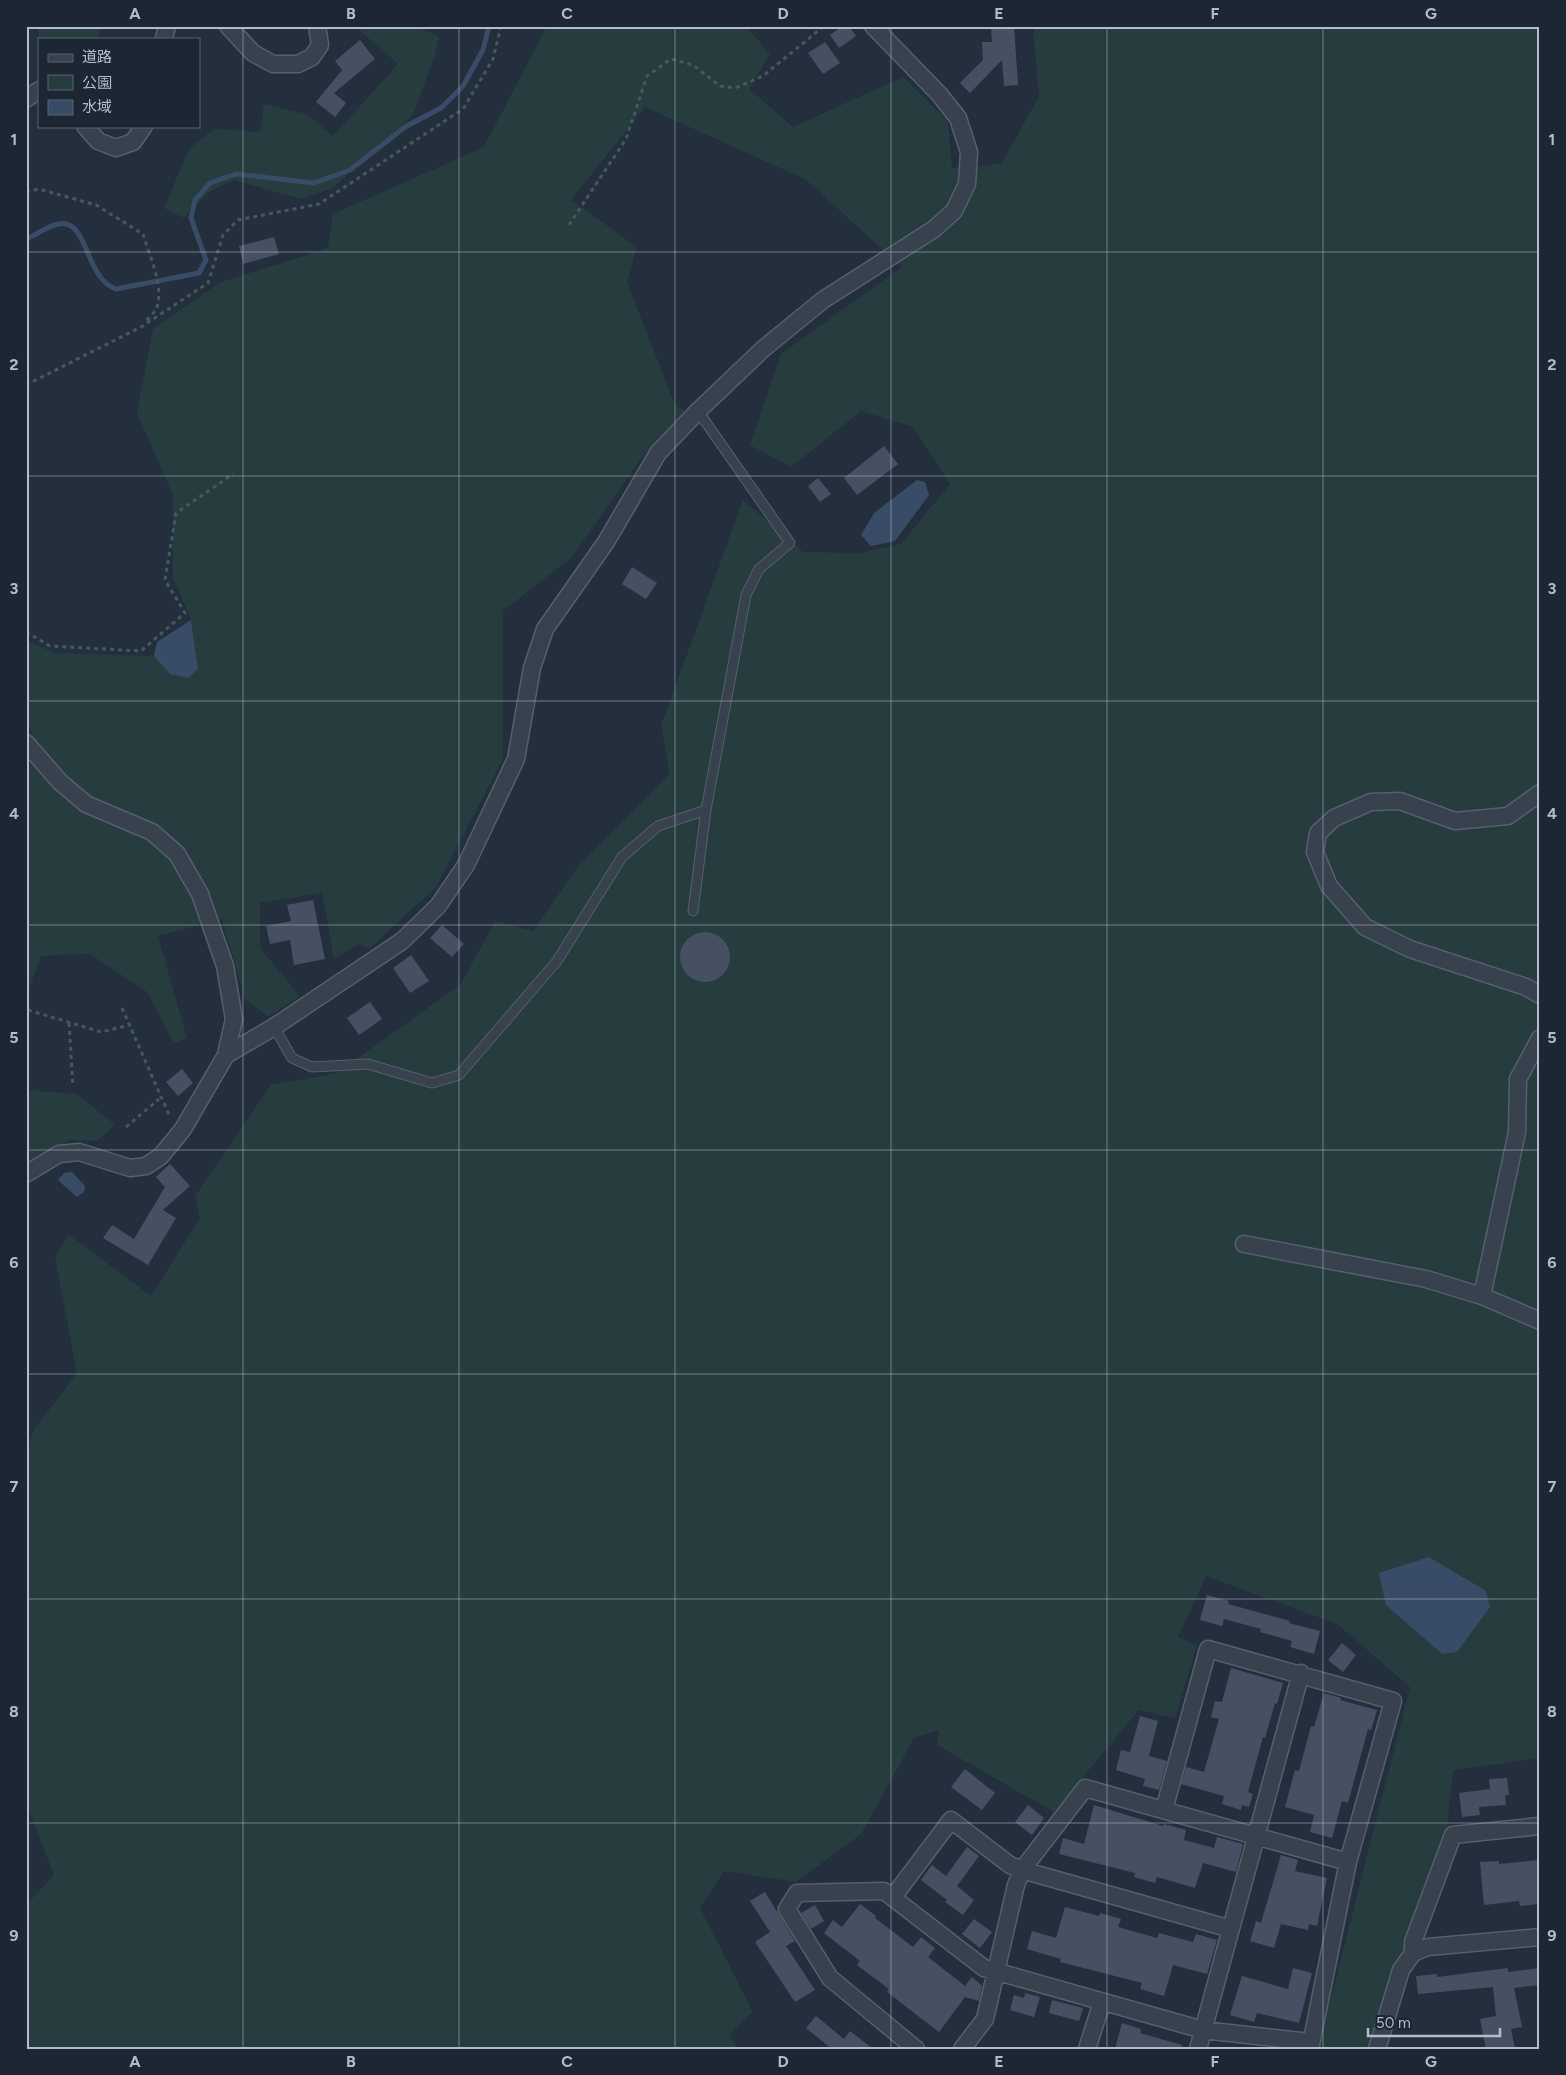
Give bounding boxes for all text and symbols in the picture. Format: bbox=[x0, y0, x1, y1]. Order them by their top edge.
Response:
text: A bbox=[129, 4, 141, 23]
text: B bbox=[346, 4, 356, 23]
text: C bbox=[561, 4, 573, 23]
text: D bbox=[777, 4, 789, 23]
text: E bbox=[994, 4, 1004, 23]
text: F bbox=[1211, 4, 1220, 23]
text: G bbox=[1425, 4, 1437, 23]
legend bbox=[38, 38, 200, 128]
text: 道路 bbox=[82, 48, 112, 66]
text: 公園 bbox=[82, 74, 112, 92]
text: 水域 bbox=[82, 98, 112, 116]
text: 1 bbox=[11, 130, 17, 149]
text: 1 bbox=[1549, 130, 1555, 149]
text: 2 bbox=[9, 355, 19, 374]
text: 2 bbox=[1547, 355, 1557, 374]
text: 3 bbox=[10, 579, 19, 598]
text: 3 bbox=[1548, 579, 1557, 598]
text: 4 bbox=[9, 804, 19, 823]
text: 4 bbox=[1547, 804, 1557, 823]
text: 5 bbox=[9, 1028, 19, 1047]
text: 5 bbox=[1547, 1028, 1557, 1047]
text: 6 bbox=[9, 1253, 19, 1272]
text: 6 bbox=[1547, 1253, 1557, 1272]
text: 7 bbox=[10, 1477, 19, 1496]
text: 7 bbox=[1548, 1477, 1557, 1496]
text: 8 bbox=[9, 1702, 19, 1721]
text: 8 bbox=[1547, 1702, 1557, 1721]
text: 9 bbox=[9, 1926, 19, 1945]
text: 9 bbox=[1547, 1926, 1557, 1945]
scale bar bbox=[1368, 2005, 1501, 2037]
text: 50 m bbox=[1376, 2014, 1411, 2032]
text: A bbox=[129, 2052, 141, 2071]
text: B bbox=[346, 2052, 356, 2071]
text: C bbox=[561, 2052, 573, 2071]
text: D bbox=[777, 2052, 789, 2071]
text: E bbox=[994, 2052, 1004, 2071]
text: F bbox=[1211, 2052, 1220, 2071]
text: G bbox=[1425, 2052, 1437, 2071]

